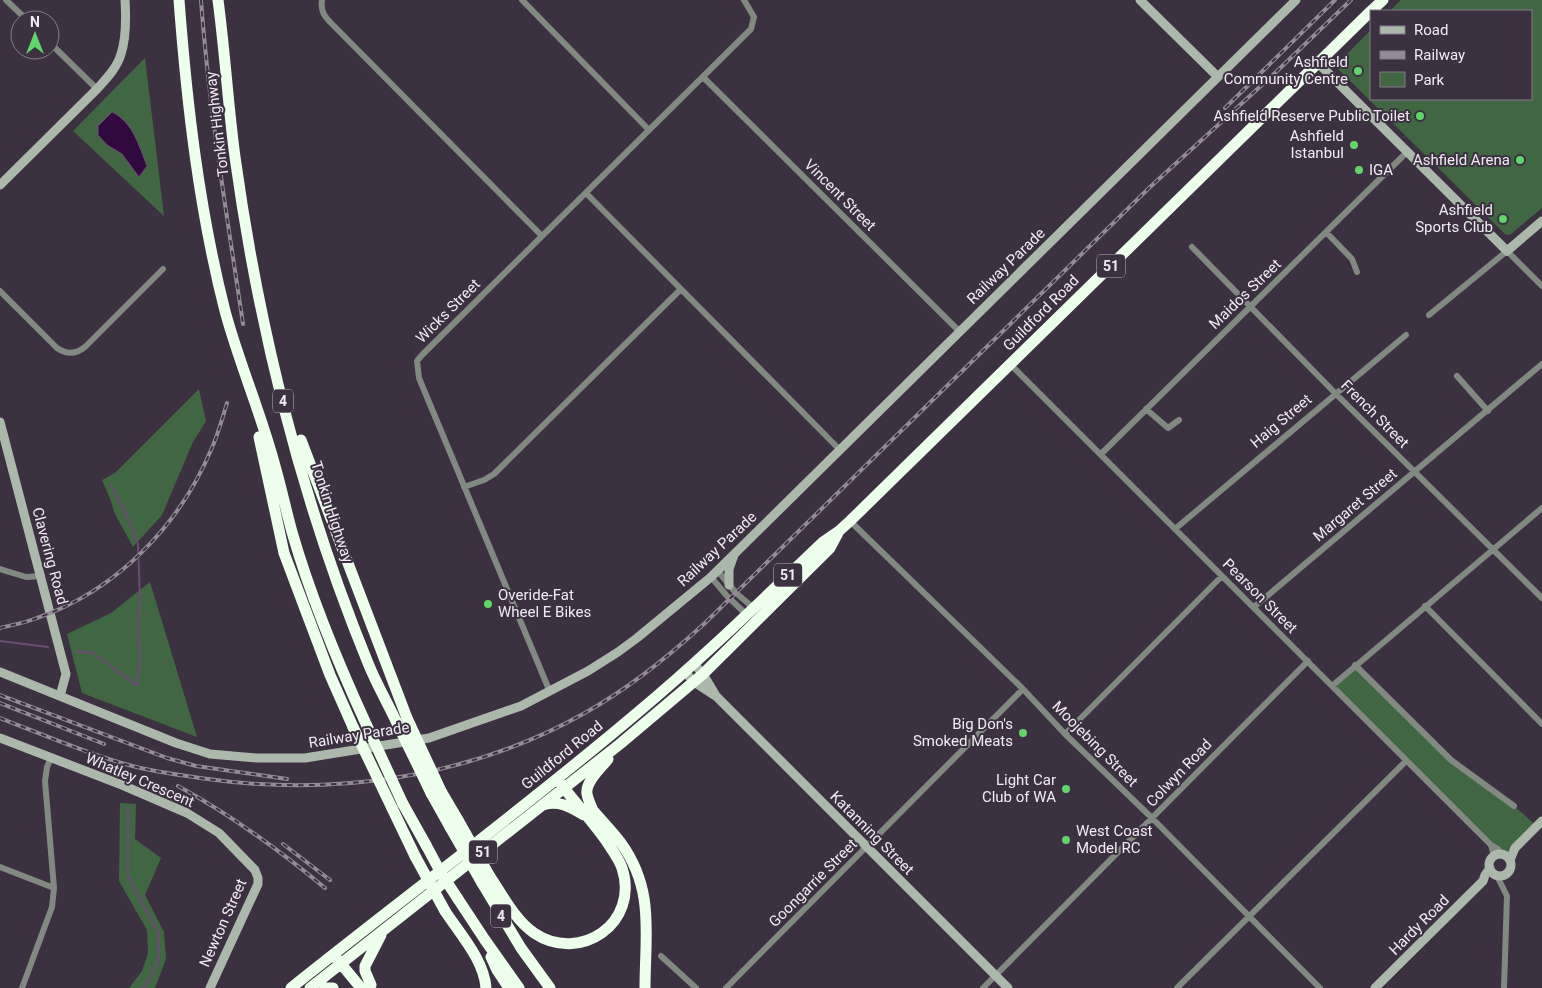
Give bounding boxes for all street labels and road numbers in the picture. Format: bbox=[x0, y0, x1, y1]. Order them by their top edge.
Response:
street label: Tonkin Highway bbox=[202, 70, 232, 178]
street label: Vincent Street bbox=[800, 155, 880, 235]
street label: Railway Parade bbox=[963, 224, 1049, 308]
road number: 51 bbox=[1097, 255, 1125, 278]
street label: Maidos Street bbox=[1205, 255, 1285, 333]
street label: Guildford Road bbox=[999, 271, 1083, 355]
street label: Wicks Street bbox=[412, 275, 484, 347]
street label: French Street bbox=[1337, 376, 1413, 452]
road number: 4 bbox=[273, 390, 293, 412]
street label: Haig Street bbox=[1247, 390, 1315, 452]
street label: Tonkin Highway bbox=[307, 459, 357, 565]
street label: Margaret Street bbox=[1309, 465, 1401, 545]
street label: Clavering Road bbox=[28, 505, 72, 607]
street label: Railway Parade bbox=[674, 508, 760, 590]
street label: Pearson Street bbox=[1219, 555, 1301, 637]
road number: 51 bbox=[774, 564, 802, 586]
street label: Moojebing Street bbox=[1048, 697, 1142, 791]
street label: Guildford Road bbox=[518, 717, 606, 793]
street label: Railway Parade bbox=[307, 718, 411, 752]
street label: Colwyn Road bbox=[1142, 736, 1216, 810]
street label: Whatley Crescent bbox=[83, 749, 197, 811]
street label: Katanning Street bbox=[826, 787, 918, 879]
street label: Goongarrie Street bbox=[765, 835, 861, 931]
road number: 51 bbox=[469, 840, 497, 864]
street label: Newton Street bbox=[195, 876, 251, 970]
street label: Hardy Road bbox=[1385, 891, 1453, 959]
road number: 4 bbox=[491, 904, 511, 928]

